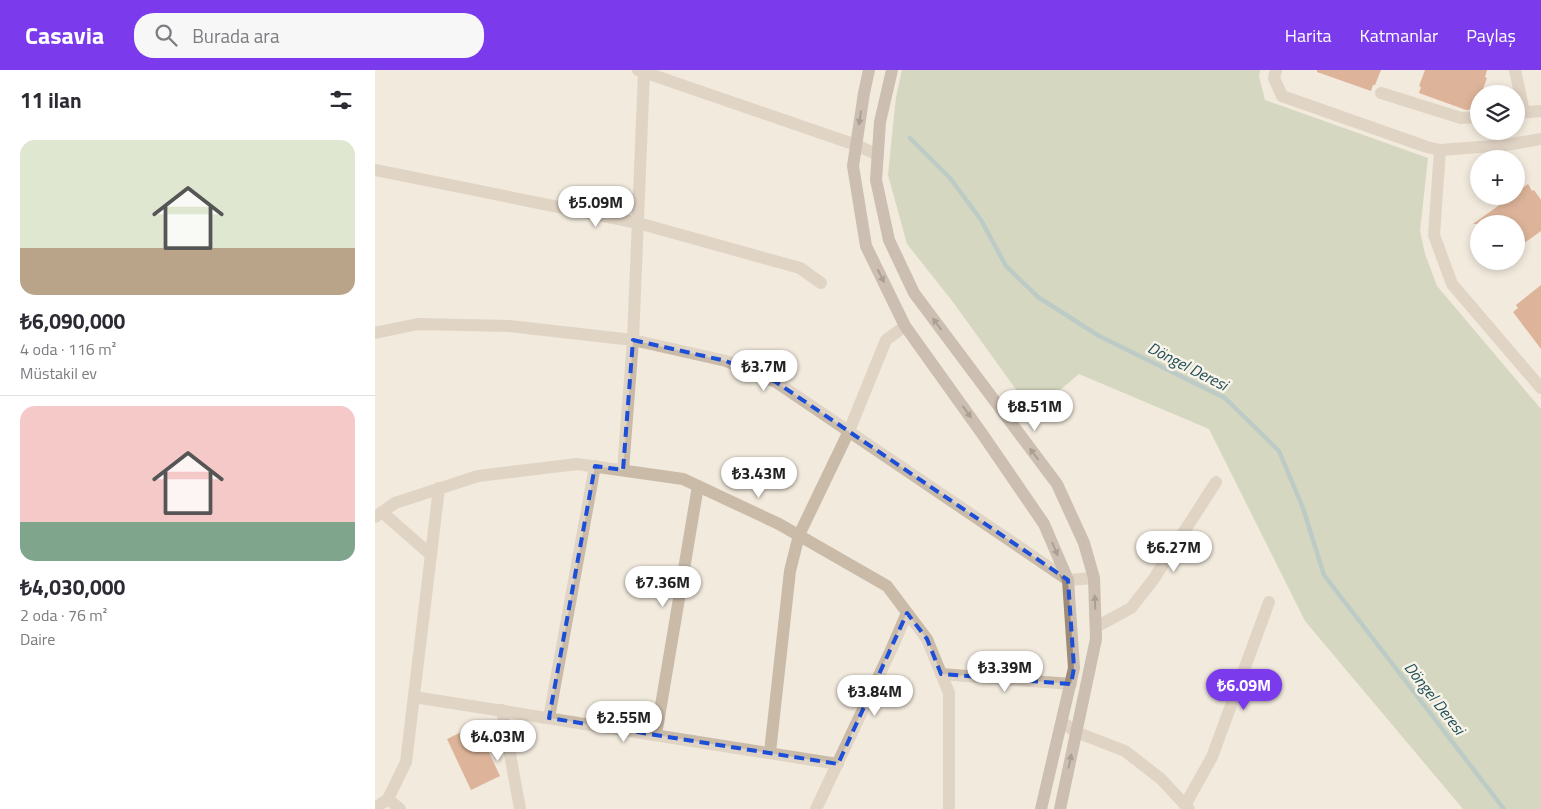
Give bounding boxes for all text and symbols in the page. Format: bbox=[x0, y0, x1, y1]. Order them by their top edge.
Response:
search box bbox=[134, 13, 484, 58]
text: Casavia bbox=[25, 17, 104, 53]
icon: search bbox=[152, 21, 180, 49]
text: Burada ara bbox=[192, 21, 279, 50]
text: Harita bbox=[1285, 22, 1332, 49]
text: Katmanlar bbox=[1360, 22, 1438, 49]
text: Paylaş bbox=[1466, 22, 1516, 49]
text: 11 ilan bbox=[20, 84, 82, 116]
map controls bbox=[1470, 85, 1525, 270]
button: layers bbox=[1470, 85, 1525, 140]
icon: filters bbox=[327, 86, 355, 114]
one-way arrow bbox=[856, 110, 864, 126]
button: + bbox=[1470, 150, 1525, 205]
icon: home bbox=[143, 173, 233, 263]
pin: ₺5.09M bbox=[555, 186, 637, 228]
text: ₺5.09M bbox=[569, 190, 623, 214]
button: − bbox=[1470, 215, 1525, 270]
one-way arrow bbox=[876, 268, 885, 283]
text: ₺6,090,000 bbox=[20, 305, 125, 337]
one-way arrow bbox=[932, 317, 942, 331]
water label: Döngel Deresi bbox=[1144, 336, 1234, 397]
text: 4 oda · 116 m² bbox=[20, 337, 116, 361]
pin: ₺3.7M bbox=[729, 350, 799, 392]
text: ₺3.7M bbox=[742, 354, 786, 378]
text: Müstakil ev bbox=[20, 361, 97, 385]
pin: ₺8.51M bbox=[994, 390, 1076, 432]
text: ₺8.51M bbox=[1008, 394, 1062, 418]
one-way arrow bbox=[962, 406, 972, 419]
icon: home bbox=[143, 438, 233, 528]
one-way arrow bbox=[1029, 448, 1040, 461]
pin: ₺3.43M bbox=[718, 456, 800, 499]
text: ₺3.43M bbox=[732, 461, 786, 485]
pin: ₺6.27M bbox=[1133, 530, 1215, 573]
text: ₺6.27M bbox=[1147, 535, 1201, 559]
one-way arrow bbox=[1051, 542, 1059, 556]
pin: ₺7.36M bbox=[622, 566, 704, 608]
text: ₺7.36M bbox=[636, 570, 690, 594]
text: ₺4,030,000 bbox=[20, 571, 125, 603]
one-way arrow bbox=[1090, 593, 1098, 609]
text: 2 oda · 76 m² bbox=[20, 603, 107, 627]
text: Daire bbox=[20, 627, 55, 651]
pin: ₺3.39M bbox=[964, 650, 1046, 693]
text: ₺3.39M bbox=[978, 655, 1032, 679]
water label: Döngel Deresi bbox=[1399, 656, 1472, 741]
pin: ₺6.09M bbox=[1203, 668, 1285, 711]
text: ₺6.09M bbox=[1217, 673, 1271, 697]
pin: ₺3.84M bbox=[834, 674, 916, 717]
text: ₺3.84M bbox=[848, 679, 902, 703]
pin: ₺2.55M bbox=[583, 700, 665, 743]
text: ₺2.55M bbox=[597, 705, 651, 729]
pin: ₺4.03M bbox=[457, 720, 539, 762]
text: ₺4.03M bbox=[471, 724, 525, 748]
one-way arrow bbox=[1066, 754, 1074, 769]

